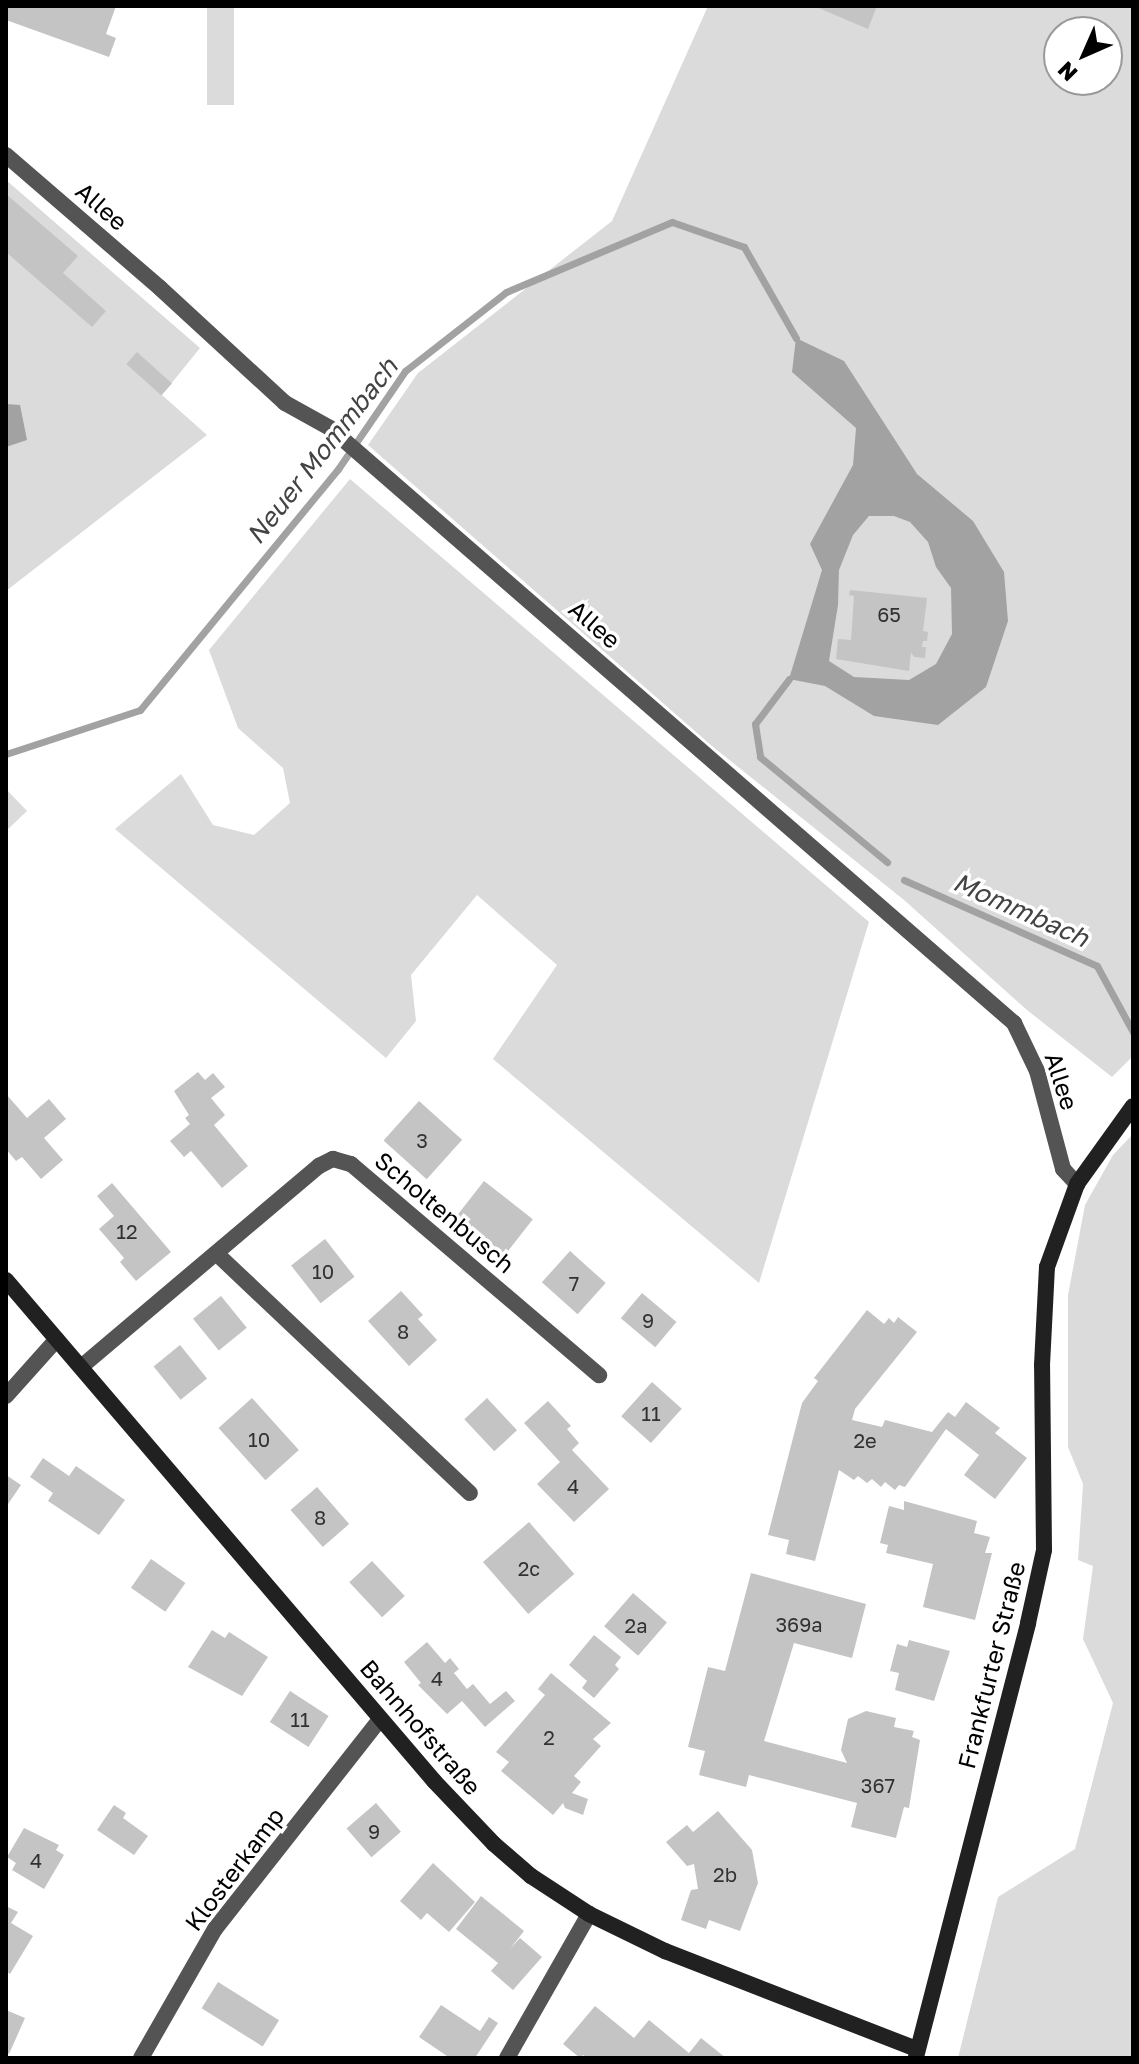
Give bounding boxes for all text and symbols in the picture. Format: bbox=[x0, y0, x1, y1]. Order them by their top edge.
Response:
north arrow bbox=[1043, 16, 1123, 96]
text: N bbox=[1052, 56, 1083, 87]
street label: Allee bbox=[70, 176, 134, 236]
water label: Neuer Mommbach bbox=[240, 352, 404, 550]
street label: Allee bbox=[563, 594, 627, 654]
house number: 65 bbox=[877, 602, 901, 626]
water label: Mommbach bbox=[949, 866, 1093, 954]
street label: Allee bbox=[1039, 1049, 1085, 1113]
house number: 3 bbox=[416, 1128, 428, 1152]
street label: Scholtenbusch bbox=[370, 1145, 520, 1279]
house number: 12 bbox=[116, 1219, 138, 1243]
house number: 10 bbox=[312, 1259, 334, 1283]
house number: 7 bbox=[569, 1271, 579, 1295]
house number: 9 bbox=[642, 1308, 654, 1332]
house number: 8 bbox=[397, 1319, 409, 1343]
house number: 11 bbox=[641, 1401, 661, 1425]
house number: 10 bbox=[248, 1427, 270, 1451]
house number: 2e bbox=[853, 1428, 877, 1452]
house number: 4 bbox=[567, 1474, 579, 1498]
house number: 8 bbox=[314, 1505, 326, 1529]
house number: 2c bbox=[518, 1556, 540, 1580]
street label: Frankfurter Straße bbox=[951, 1559, 1031, 1771]
house number: 369a bbox=[775, 1612, 823, 1636]
house number: 2a bbox=[625, 1613, 647, 1637]
street label: Bahnhofstraße bbox=[354, 1654, 488, 1800]
house number: 4 bbox=[431, 1666, 443, 1690]
house number: 11 bbox=[290, 1707, 310, 1731]
house number: 2 bbox=[543, 1725, 555, 1749]
house number: 367 bbox=[861, 1773, 895, 1797]
street label: Klosterkamp bbox=[178, 1802, 290, 1936]
house number: 9 bbox=[368, 1819, 380, 1843]
house number: 4 bbox=[30, 1848, 42, 1872]
house number: 2b bbox=[713, 1862, 737, 1886]

